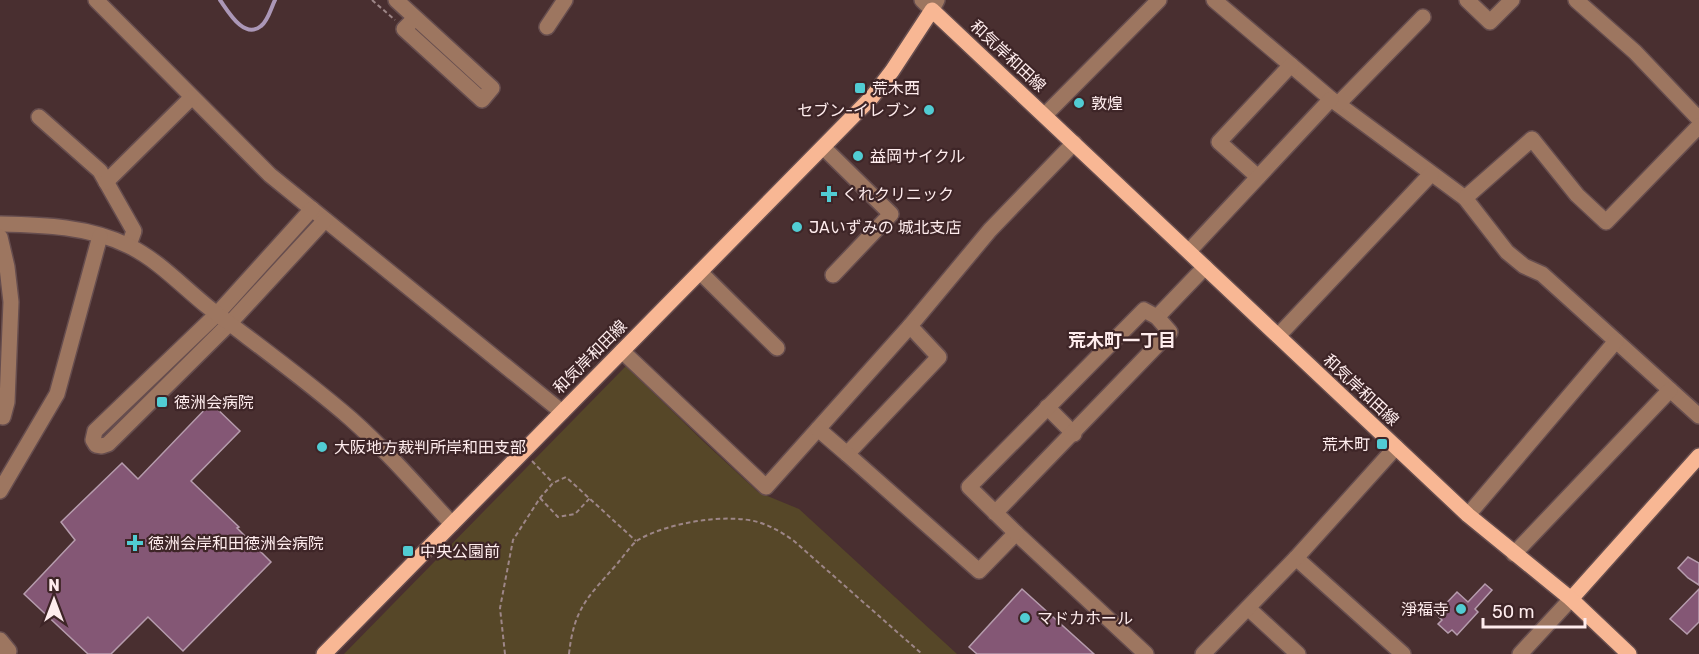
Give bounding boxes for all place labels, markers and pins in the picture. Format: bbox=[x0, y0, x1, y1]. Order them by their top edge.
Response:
place label: 荒木西 bbox=[872, 79, 920, 98]
marker: 荒木西 bbox=[853, 81, 867, 95]
place label: 敦煌 bbox=[1091, 94, 1123, 113]
marker: 敦煌 bbox=[1072, 96, 1086, 110]
place label: セブン-イレブン bbox=[797, 101, 917, 120]
marker: セブン-イレブン bbox=[922, 103, 936, 117]
place label: 益岡サイクル bbox=[870, 147, 965, 166]
marker: 益岡サイクル bbox=[851, 149, 865, 163]
marker: くれクリニック bbox=[820, 185, 838, 203]
place label: くれクリニック bbox=[842, 185, 954, 204]
place label: JAいずみの 城北支店 bbox=[809, 218, 962, 237]
marker: JAいずみの 城北支店 bbox=[790, 220, 804, 234]
place label: 徳洲会病院 bbox=[174, 393, 254, 412]
marker: 徳洲会病院 bbox=[155, 395, 169, 409]
place label: 荒木町 bbox=[1322, 435, 1370, 454]
marker: 荒木町 bbox=[1375, 437, 1389, 451]
place label: 大阪地方裁判所岸和田支部 bbox=[334, 438, 526, 457]
marker: 大阪地方裁判所岸和田支部 bbox=[315, 440, 329, 454]
marker: 徳洲会岸和田徳洲会病院 bbox=[126, 534, 144, 552]
place label: 徳洲会岸和田徳洲会病院 bbox=[148, 534, 324, 553]
place label: 中央公園前 bbox=[420, 542, 500, 561]
marker: 中央公園前 bbox=[401, 544, 415, 558]
place label: 淨福寺 bbox=[1401, 600, 1449, 619]
marker: 淨福寺 bbox=[1454, 602, 1468, 616]
place label: マドカホール bbox=[1037, 609, 1133, 628]
marker: マドカホール bbox=[1018, 611, 1032, 625]

